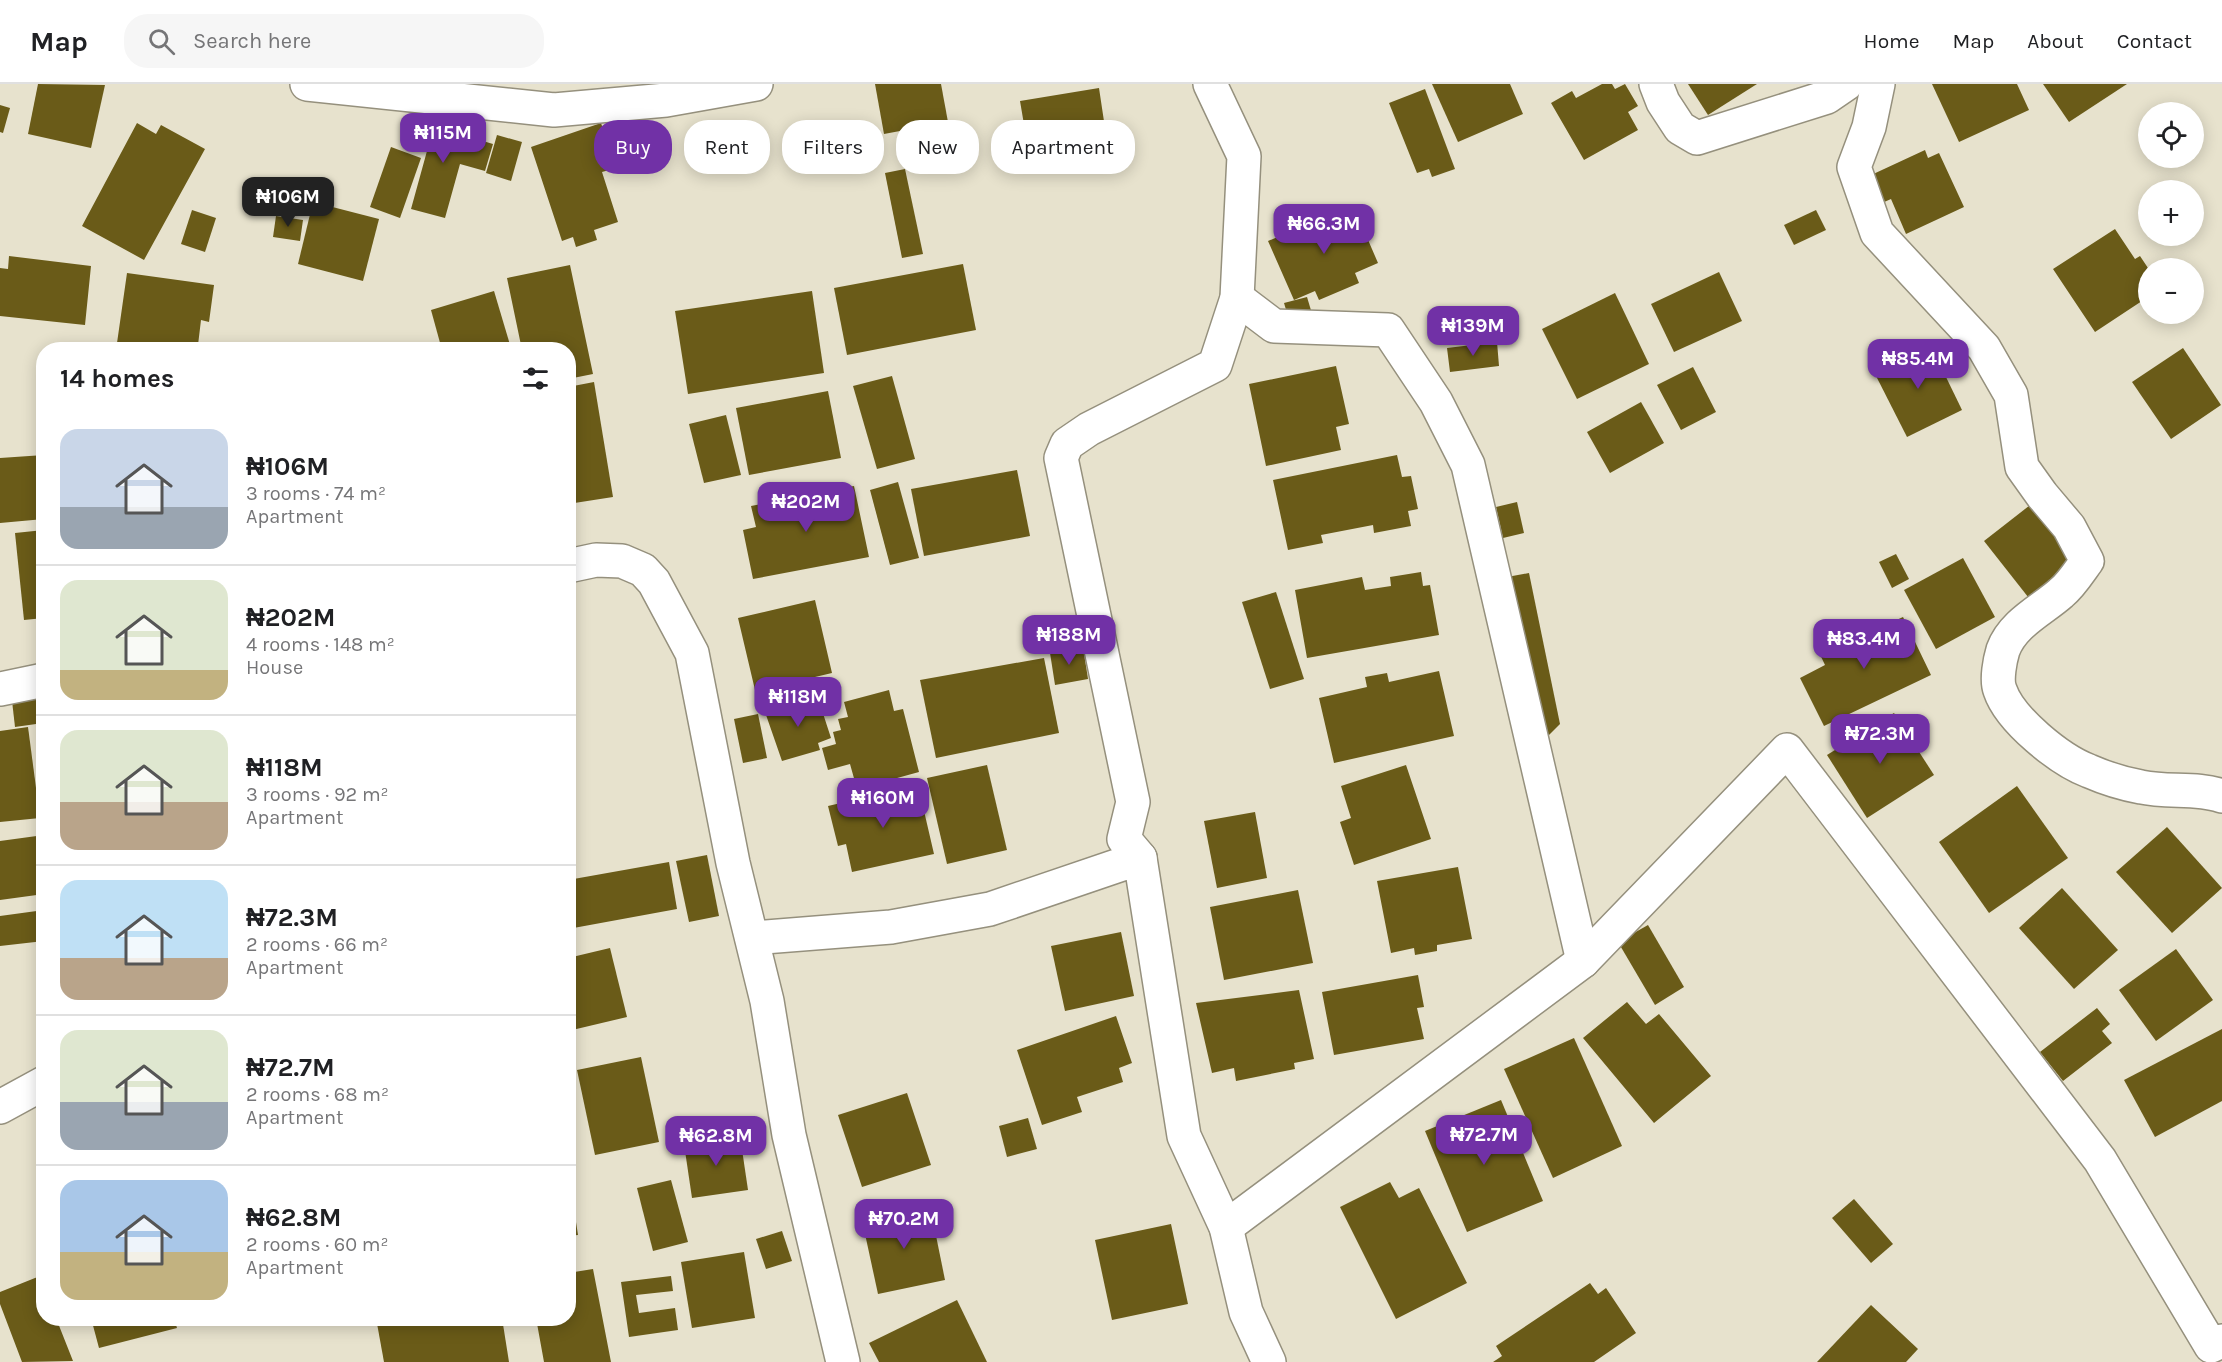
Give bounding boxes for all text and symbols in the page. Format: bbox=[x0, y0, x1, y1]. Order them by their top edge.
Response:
search box bbox=[124, 14, 544, 68]
text: Map bbox=[30, 25, 88, 58]
icon: search bbox=[145, 25, 178, 58]
text: Search here bbox=[193, 28, 311, 54]
text: Home bbox=[1864, 29, 1920, 53]
text: Map bbox=[1953, 29, 1994, 53]
text: About bbox=[2027, 29, 2084, 53]
text: Contact bbox=[2117, 29, 2192, 53]
map controls bbox=[2138, 102, 2204, 324]
button: locate bbox=[2138, 102, 2204, 168]
pin: ₦115M bbox=[401, 113, 485, 164]
chip: Buy bbox=[594, 120, 672, 174]
chip: Rent bbox=[684, 120, 770, 174]
chip: Filters bbox=[782, 120, 884, 174]
chip: New bbox=[896, 120, 979, 174]
chip: Apartment bbox=[991, 120, 1135, 174]
text: ₦115M bbox=[414, 121, 472, 144]
pin: ₦106M bbox=[246, 177, 330, 228]
button: + bbox=[2138, 180, 2204, 246]
text: ₦106M bbox=[256, 185, 320, 208]
pin: ₦66.3M bbox=[1275, 204, 1373, 255]
text: ₦66.3M bbox=[1288, 212, 1360, 235]
button: − bbox=[2138, 258, 2204, 324]
pin: ₦139M bbox=[1431, 306, 1515, 357]
text: ₦139M bbox=[1441, 314, 1505, 337]
pin: ₦85.4M bbox=[1869, 339, 1967, 390]
text: ₦85.4M bbox=[1882, 347, 1954, 370]
icon: filters bbox=[519, 362, 552, 395]
text: 14 homes bbox=[60, 363, 174, 394]
text: ₦106M bbox=[246, 451, 329, 482]
icon: home bbox=[108, 453, 180, 525]
text: 3 rooms · 74 m² bbox=[246, 482, 386, 505]
pin: ₦202M bbox=[764, 482, 848, 533]
text: ₦202M bbox=[772, 490, 840, 513]
text: Apartment bbox=[246, 505, 344, 528]
text: ₦202M bbox=[246, 602, 335, 633]
icon: home bbox=[108, 604, 180, 676]
pin: ₦188M bbox=[1027, 615, 1111, 666]
pin: ₦83.4M bbox=[1815, 619, 1913, 670]
text: ₦188M bbox=[1037, 623, 1101, 646]
text: ₦83.4M bbox=[1827, 627, 1901, 650]
text: 4 rooms · 148 m² bbox=[246, 633, 395, 656]
text: House bbox=[246, 656, 303, 679]
pin: ₦118M bbox=[756, 677, 840, 728]
text: ₦118M bbox=[768, 685, 828, 708]
pin: ₦72.3M bbox=[1831, 714, 1929, 765]
text: ₦72.3M bbox=[1845, 722, 1915, 745]
text: ₦118M bbox=[246, 752, 323, 783]
icon: home bbox=[108, 754, 180, 826]
pin: ₦160M bbox=[841, 778, 925, 829]
text: 3 rooms · 92 m² bbox=[246, 783, 389, 806]
text: ₦160M bbox=[851, 786, 915, 809]
text: Apartment bbox=[246, 806, 344, 829]
text: ₦72.3M bbox=[246, 902, 338, 933]
icon: home bbox=[108, 904, 180, 976]
text: 2 rooms · 66 m² bbox=[246, 933, 388, 956]
text: Apartment bbox=[246, 956, 344, 979]
text: ₦72.7M bbox=[246, 1052, 335, 1083]
icon: home bbox=[108, 1054, 180, 1126]
text: 2 rooms · 68 m² bbox=[246, 1083, 389, 1106]
text: Apartment bbox=[246, 1106, 344, 1129]
pin: ₦72.7M bbox=[1435, 1115, 1533, 1166]
pin: ₦62.8M bbox=[667, 1116, 765, 1167]
text: ₦72.7M bbox=[1450, 1123, 1518, 1146]
text: ₦62.8M bbox=[679, 1124, 753, 1147]
pin: ₦70.2M bbox=[855, 1199, 953, 1250]
text: ₦62.8M bbox=[246, 1202, 341, 1233]
icon: home bbox=[108, 1204, 180, 1276]
text: ₦70.2M bbox=[869, 1207, 939, 1230]
text: 2 rooms · 60 m² bbox=[246, 1233, 389, 1256]
text: Apartment bbox=[246, 1256, 344, 1279]

